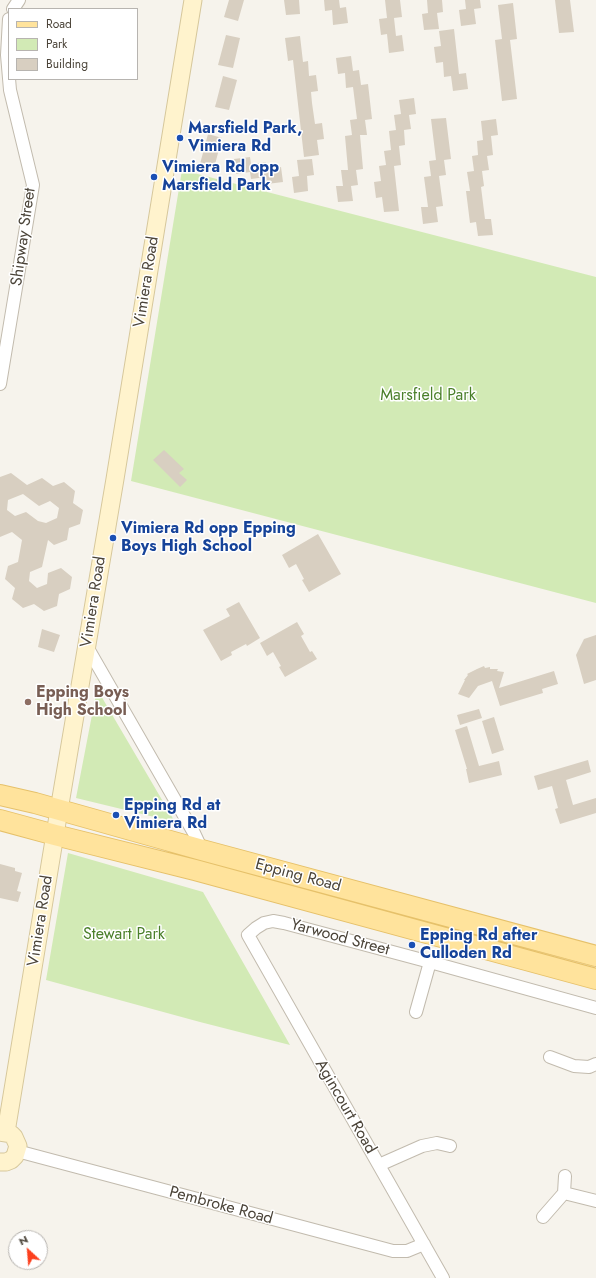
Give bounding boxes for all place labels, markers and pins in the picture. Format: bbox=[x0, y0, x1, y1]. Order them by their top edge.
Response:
place label: Marsfield Park, Vimiera Rd bbox=[188, 119, 302, 157]
marker: Marsfield Park, Vimiera Rd bbox=[175, 133, 185, 143]
place label: Vimiera Rd opp Marsfield Park bbox=[162, 158, 279, 196]
marker: Vimiera Rd opp Marsfield Park bbox=[149, 172, 159, 182]
place label: Vimiera Rd opp Epping Boys High School bbox=[121, 519, 296, 557]
marker: Vimiera Rd opp Epping Boys High School bbox=[108, 533, 118, 543]
place label: Epping Boys High School bbox=[36, 683, 129, 721]
marker: Epping Boys High School bbox=[23, 697, 33, 707]
place label: Epping Rd at Vimiera Rd bbox=[124, 796, 220, 834]
marker: Epping Rd at Vimiera Rd bbox=[111, 810, 121, 820]
place label: Epping Rd after Culloden Rd bbox=[420, 926, 538, 964]
marker: Epping Rd after Culloden Rd bbox=[407, 940, 417, 950]

